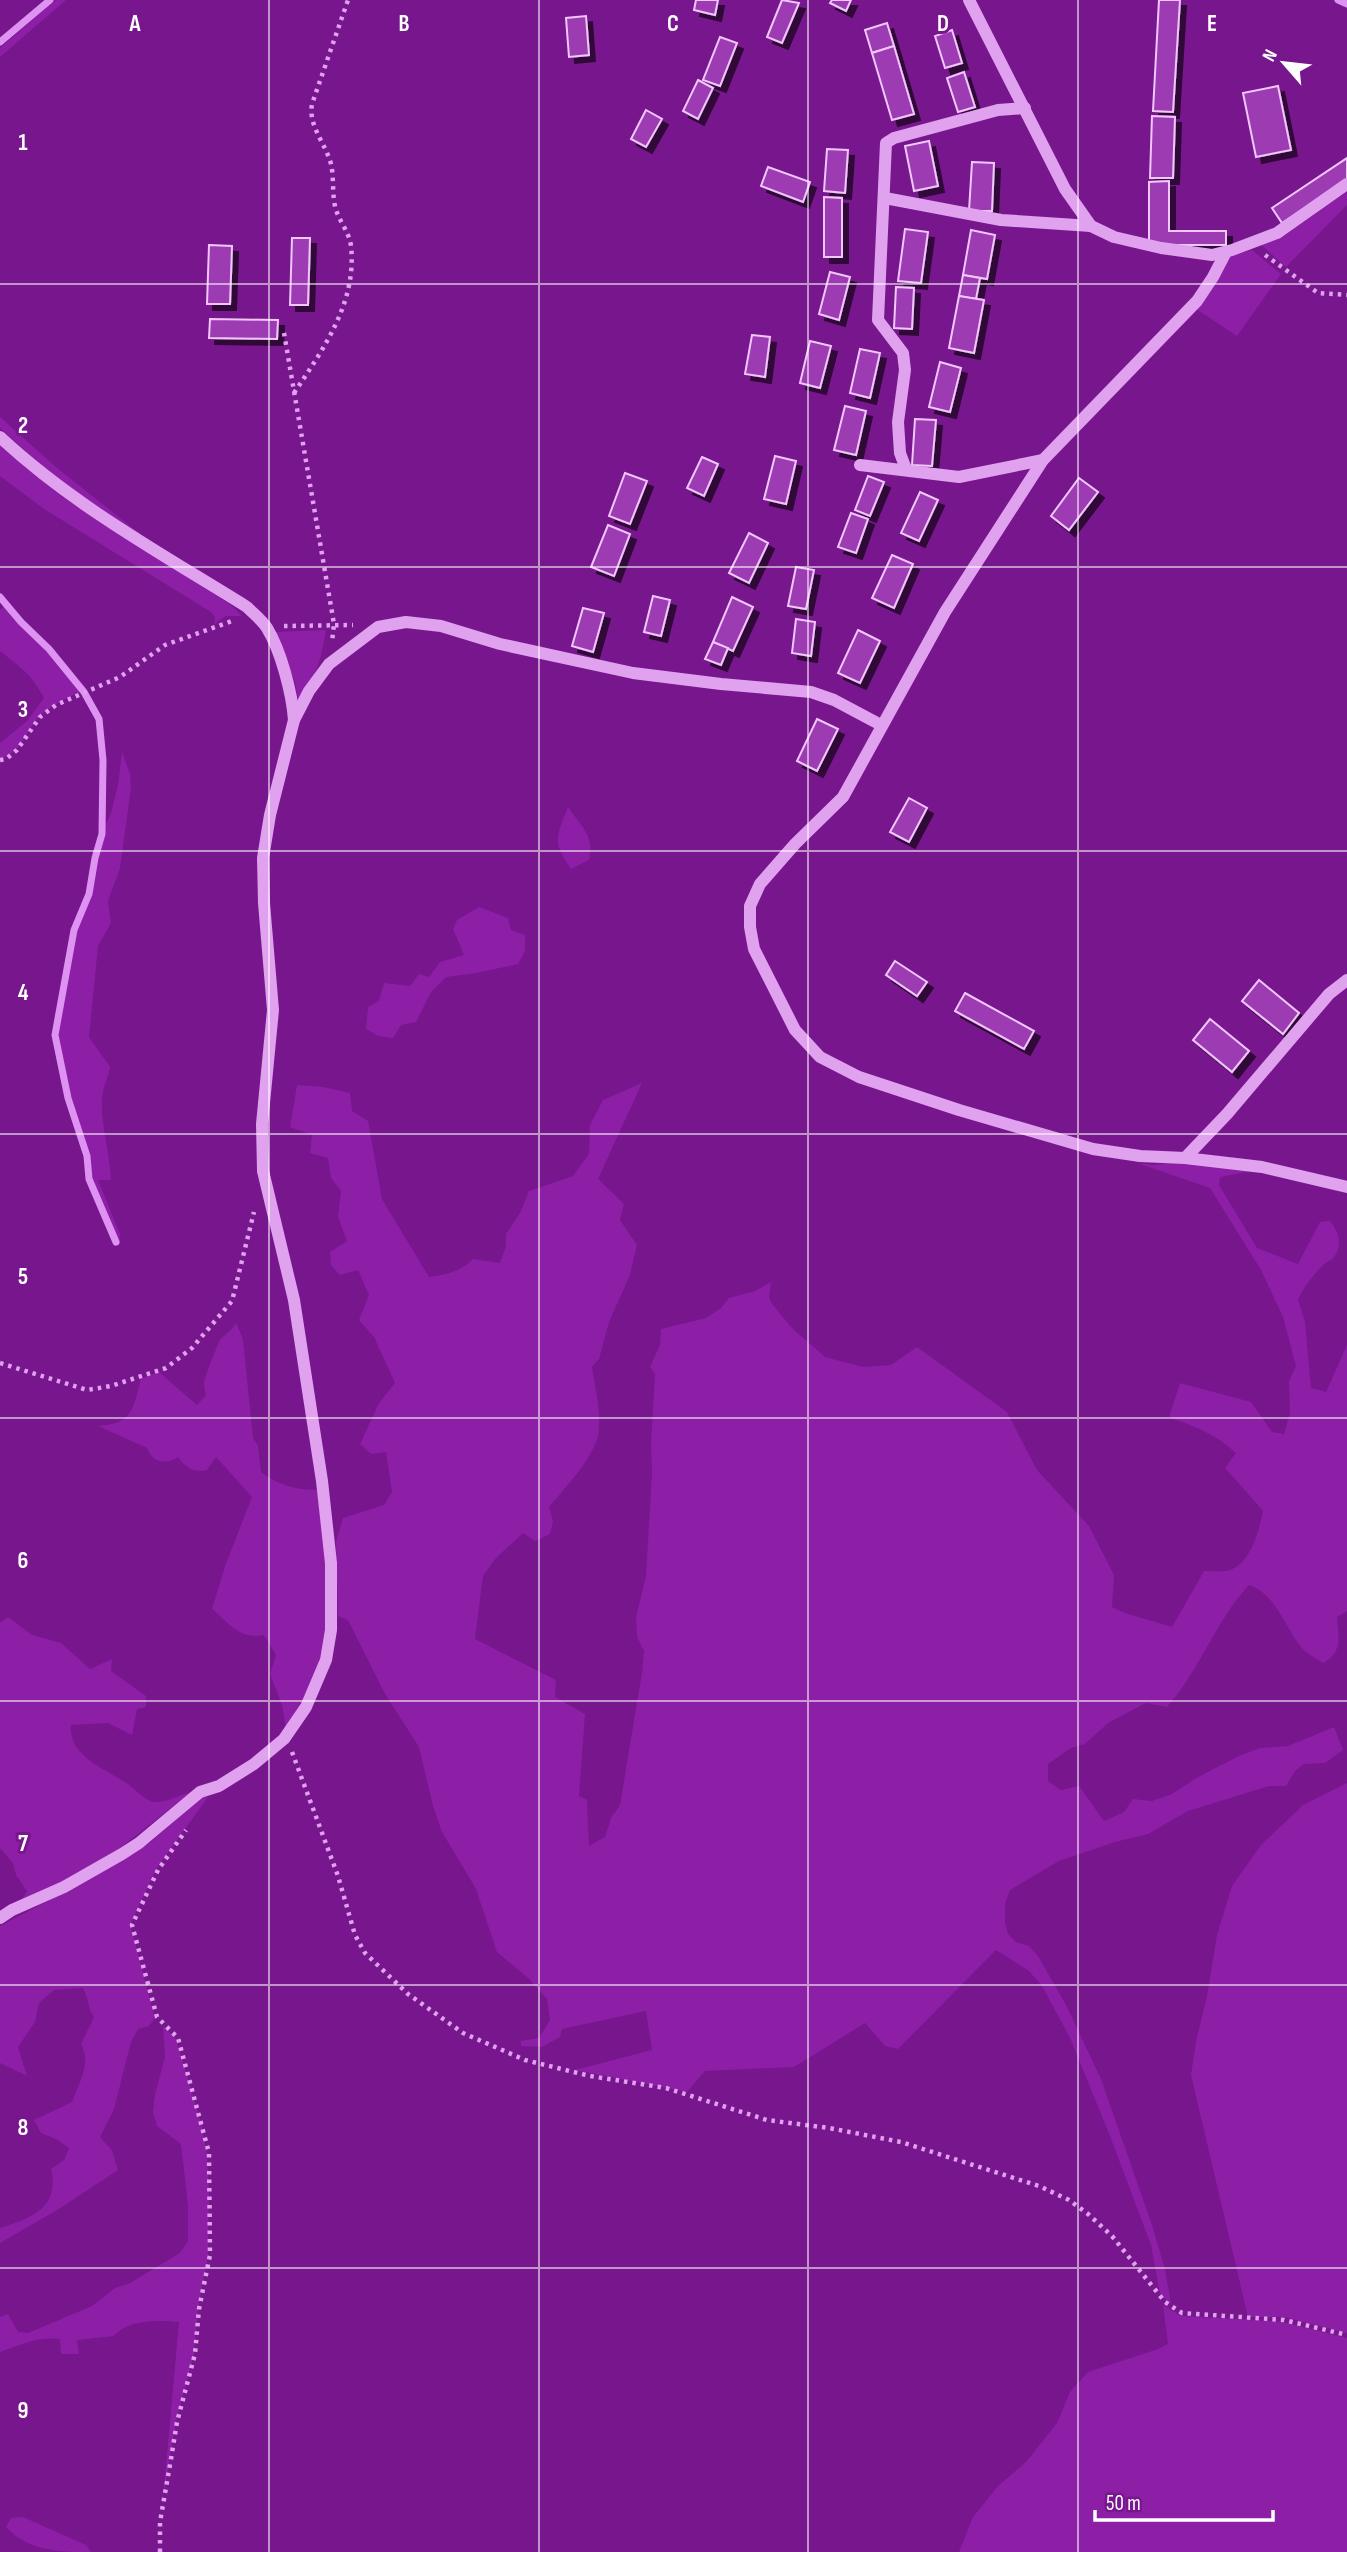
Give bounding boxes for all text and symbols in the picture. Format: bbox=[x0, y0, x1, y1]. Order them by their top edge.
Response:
text: A bbox=[129, 10, 142, 38]
text: B bbox=[399, 10, 410, 38]
text: C bbox=[667, 10, 679, 38]
text: D bbox=[937, 10, 949, 38]
text: E bbox=[1207, 10, 1217, 38]
north arrow bbox=[1249, 28, 1319, 98]
text: N bbox=[1258, 46, 1283, 66]
text: 1 bbox=[18, 129, 28, 157]
text: 2 bbox=[18, 412, 28, 440]
text: 3 bbox=[18, 696, 28, 724]
text: 4 bbox=[18, 979, 29, 1007]
text: 5 bbox=[18, 1263, 28, 1291]
text: 6 bbox=[18, 1547, 28, 1575]
text: 7 bbox=[18, 1830, 28, 1858]
text: 8 bbox=[18, 2114, 29, 2142]
text: 9 bbox=[18, 2397, 28, 2425]
scale bar bbox=[1095, 2478, 1274, 2522]
text: 50 m bbox=[1106, 2491, 1141, 2516]

